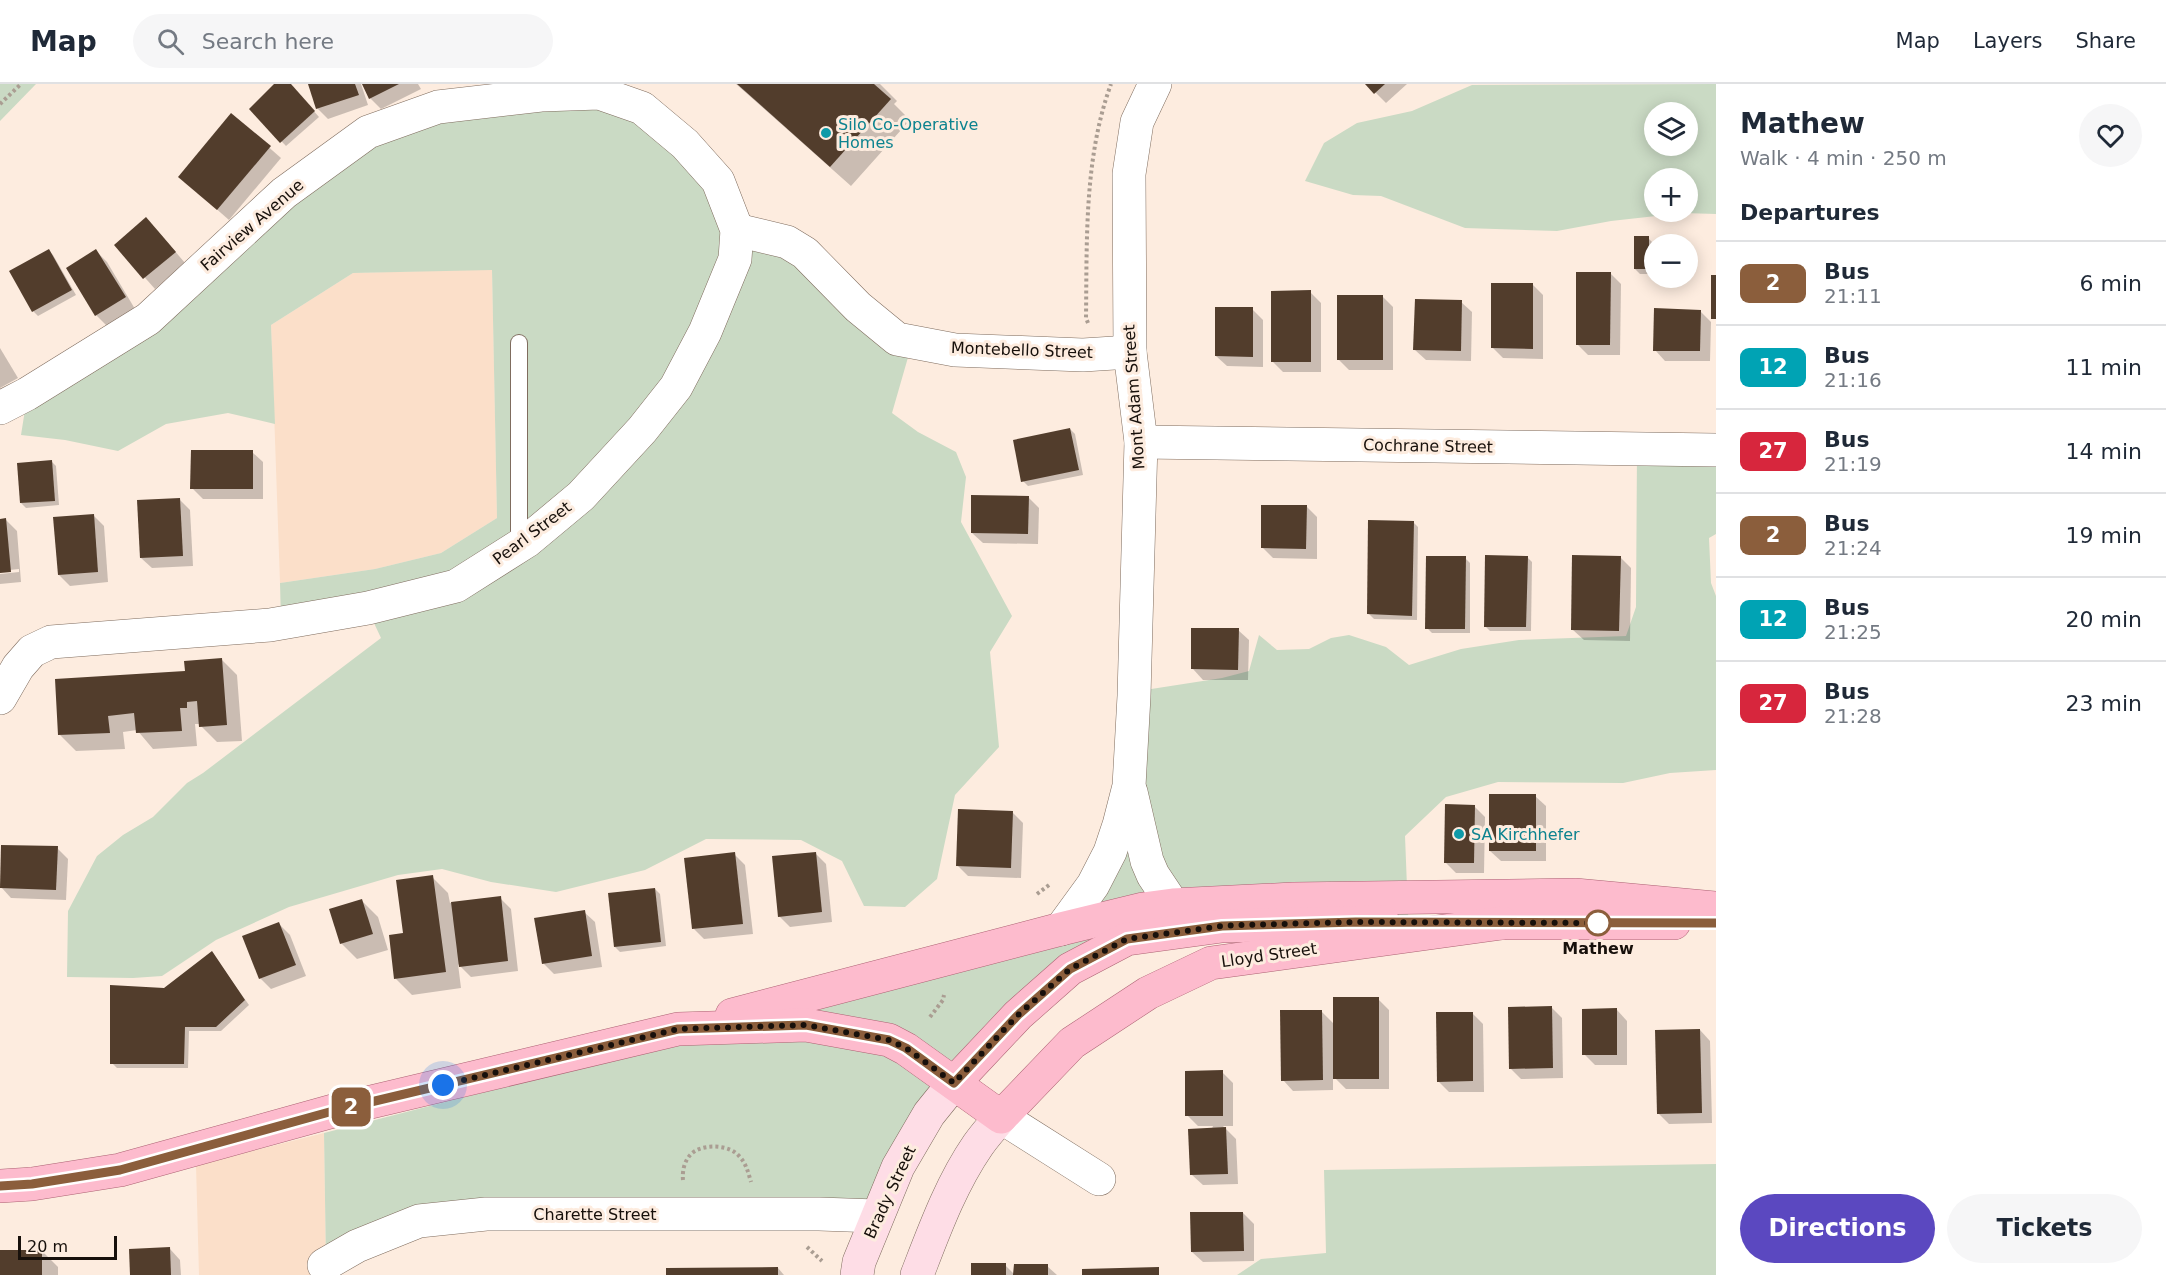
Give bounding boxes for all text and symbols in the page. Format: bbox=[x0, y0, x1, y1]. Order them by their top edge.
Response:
search box bbox=[133, 14, 553, 68]
text: Map bbox=[30, 25, 97, 58]
icon: search bbox=[154, 25, 187, 58]
text: Search here bbox=[202, 29, 334, 54]
text: Map bbox=[1896, 29, 1940, 53]
text: Layers bbox=[1973, 29, 2042, 53]
text: Share bbox=[2075, 29, 2136, 53]
map controls bbox=[1644, 102, 1698, 288]
button: layers bbox=[1644, 102, 1698, 156]
button: heart bbox=[2079, 104, 2142, 167]
text: Mathew bbox=[1740, 107, 1865, 140]
place label: Silo Co-Operative Homes bbox=[838, 115, 978, 152]
marker: Silo Co-Operative Homes bbox=[819, 126, 833, 140]
text: Walk · 4 min · 250 m bbox=[1740, 146, 1947, 170]
button: + bbox=[1644, 168, 1698, 222]
street label: Fairview Avenue bbox=[197, 175, 307, 275]
text: Departures bbox=[1740, 200, 1880, 225]
button: − bbox=[1644, 234, 1698, 288]
text: Bus bbox=[1824, 259, 1870, 284]
text: 2 bbox=[1766, 271, 1780, 295]
text: 6 min bbox=[2080, 271, 2142, 296]
text: 21:11 bbox=[1824, 284, 1882, 308]
street label: Mont Adam Street bbox=[1119, 324, 1149, 470]
street label: Montebello Street bbox=[951, 338, 1093, 362]
text: Bus bbox=[1824, 343, 1870, 368]
text: 12 bbox=[1758, 355, 1788, 379]
text: 11 min bbox=[2066, 355, 2142, 380]
text: 21:16 bbox=[1824, 368, 1882, 392]
text: Bus bbox=[1824, 427, 1870, 452]
street label: Cochrane Street bbox=[1363, 435, 1493, 457]
text: 27 bbox=[1758, 439, 1788, 463]
text: 14 min bbox=[2066, 439, 2142, 464]
text: 21:19 bbox=[1824, 452, 1882, 476]
street label: Pearl Street bbox=[489, 497, 575, 569]
text: Bus bbox=[1824, 511, 1870, 536]
text: 2 bbox=[1766, 523, 1780, 547]
text: 19 min bbox=[2066, 523, 2142, 548]
text: 21:24 bbox=[1824, 536, 1882, 560]
text: Bus bbox=[1824, 595, 1870, 620]
text: 12 bbox=[1758, 607, 1788, 631]
text: 20 min bbox=[2066, 607, 2142, 632]
text: 21:25 bbox=[1824, 620, 1882, 644]
text: Bus bbox=[1824, 679, 1870, 704]
text: 27 bbox=[1758, 691, 1788, 715]
text: 23 min bbox=[2066, 691, 2142, 716]
text: 21:28 bbox=[1824, 704, 1882, 728]
place label: SA Kirchhefer bbox=[1471, 825, 1580, 844]
marker: SA Kirchhefer bbox=[1452, 827, 1466, 841]
marker: Mathew bbox=[1585, 910, 1611, 936]
street label: Lloyd Street bbox=[1220, 939, 1318, 971]
place label: Mathew bbox=[1562, 939, 1634, 958]
your location bbox=[428, 1070, 458, 1100]
line badge: 2 bbox=[332, 1088, 370, 1126]
text: 2 bbox=[344, 1095, 358, 1119]
street label: Brady Street bbox=[860, 1142, 920, 1242]
button: Directions bbox=[1740, 1194, 1935, 1263]
button: Tickets bbox=[1947, 1194, 2142, 1263]
street label: Charette Street bbox=[533, 1205, 657, 1224]
scale bar bbox=[18, 1233, 117, 1260]
text: 20 m bbox=[27, 1237, 68, 1256]

